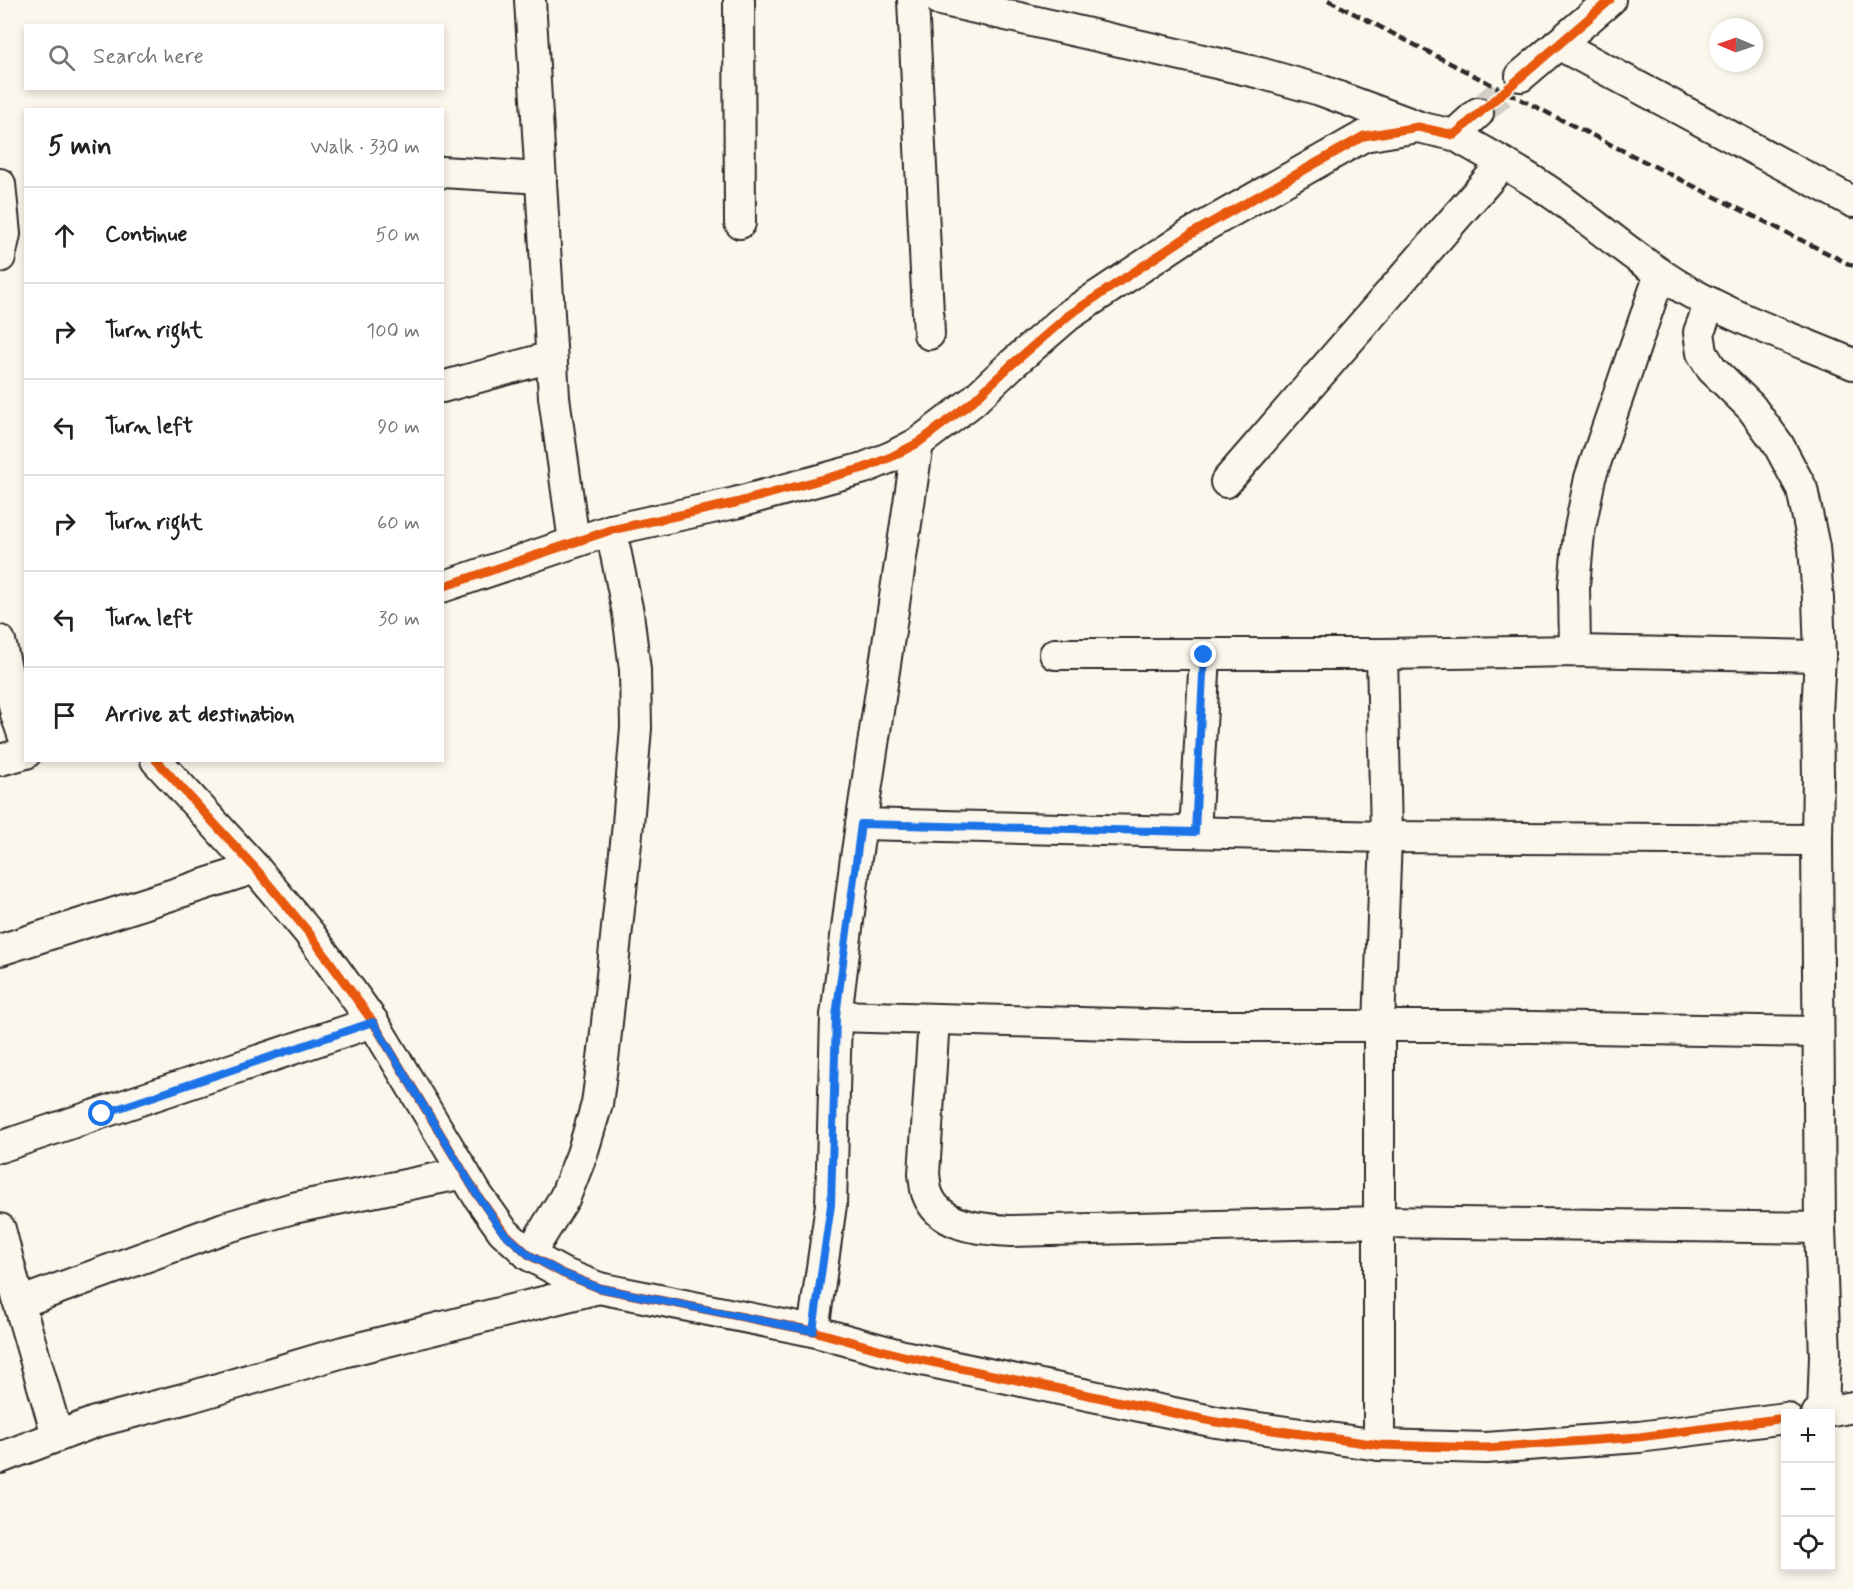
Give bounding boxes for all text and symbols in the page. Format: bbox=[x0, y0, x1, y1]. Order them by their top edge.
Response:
north arrow bbox=[1709, 18, 1763, 72]
search box bbox=[24, 24, 444, 90]
icon: search bbox=[45, 41, 78, 74]
text: Search here bbox=[93, 43, 204, 71]
text: 5 min bbox=[48, 130, 112, 164]
text: Walk · 330 m bbox=[311, 134, 420, 161]
icon: ahead bbox=[48, 219, 81, 252]
text: Continue bbox=[105, 221, 187, 249]
text: 50 m bbox=[375, 222, 420, 249]
icon: right bbox=[48, 315, 81, 348]
text: Turn right bbox=[105, 317, 203, 345]
text: 100 m bbox=[366, 318, 420, 345]
icon: left bbox=[48, 411, 81, 444]
text: Turn left bbox=[105, 413, 193, 441]
text: 90 m bbox=[377, 414, 420, 441]
icon: right bbox=[48, 507, 81, 540]
text: Turn right bbox=[105, 509, 203, 537]
text: 60 m bbox=[377, 510, 420, 537]
icon: left bbox=[48, 603, 81, 636]
text: Turn left bbox=[105, 605, 193, 633]
text: 30 m bbox=[378, 606, 420, 633]
route end bbox=[1190, 641, 1216, 667]
icon: arrive bbox=[48, 699, 81, 732]
text: Arrive at destination bbox=[105, 701, 295, 729]
route start bbox=[88, 1100, 114, 1126]
map controls bbox=[1781, 1409, 1835, 1571]
button: + bbox=[1781, 1409, 1835, 1463]
button: − bbox=[1781, 1463, 1835, 1517]
button: locate bbox=[1781, 1517, 1835, 1571]

